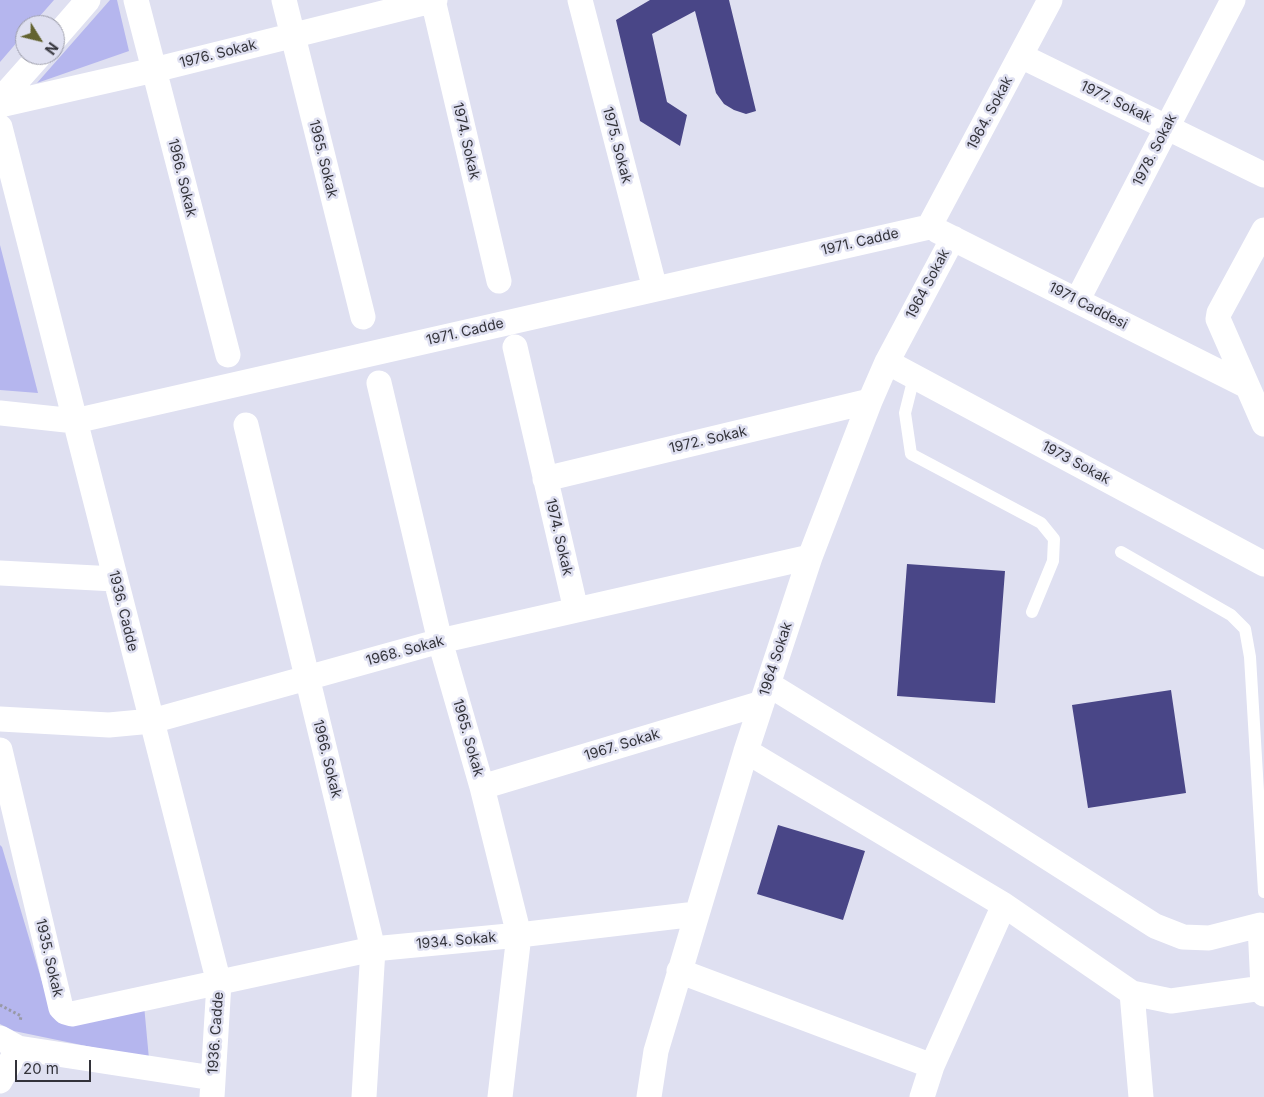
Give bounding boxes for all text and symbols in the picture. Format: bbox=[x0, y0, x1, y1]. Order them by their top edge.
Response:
north arrow bbox=[15, 15, 65, 65]
street label: 1976. Sokak bbox=[178, 36, 258, 72]
text: N bbox=[42, 39, 62, 58]
street label: 1964. Sokak bbox=[964, 74, 1016, 152]
street label: 1977. Sokak bbox=[1078, 78, 1154, 126]
street label: 1974. Sokak bbox=[449, 101, 483, 181]
street label: 1975. Sokak bbox=[599, 105, 635, 185]
street label: 1978. Sokak bbox=[1130, 111, 1180, 189]
street label: 1965. Sokak bbox=[305, 118, 341, 200]
street label: 1966. Sokak bbox=[164, 137, 200, 219]
street label: 1971. Cadde bbox=[820, 225, 900, 259]
street label: 1964 Sokak bbox=[903, 246, 953, 322]
street label: 1971 Caddesi bbox=[1046, 279, 1130, 333]
street label: 1971. Cadde bbox=[425, 315, 505, 349]
street label: 1972. Sokak bbox=[668, 423, 748, 457]
street label: 1973 Sokak bbox=[1039, 438, 1113, 488]
street label: 1974. Sokak bbox=[542, 497, 576, 577]
street label: 1936. Cadde bbox=[105, 569, 141, 653]
street label: 1964 Sokak bbox=[756, 620, 796, 698]
street label: 1968. Sokak bbox=[364, 633, 446, 669]
street label: 1965. Sokak bbox=[449, 697, 487, 779]
street label: 1966. Sokak bbox=[309, 718, 345, 800]
street label: 1967. Sokak bbox=[582, 726, 662, 764]
street label: 1935. Sokak bbox=[32, 917, 66, 999]
street label: 1934. Sokak bbox=[415, 929, 497, 953]
street label: 1936. Cadde bbox=[205, 991, 227, 1075]
scale bar bbox=[18, 1050, 94, 1082]
text: 20 m bbox=[23, 1059, 59, 1078]

